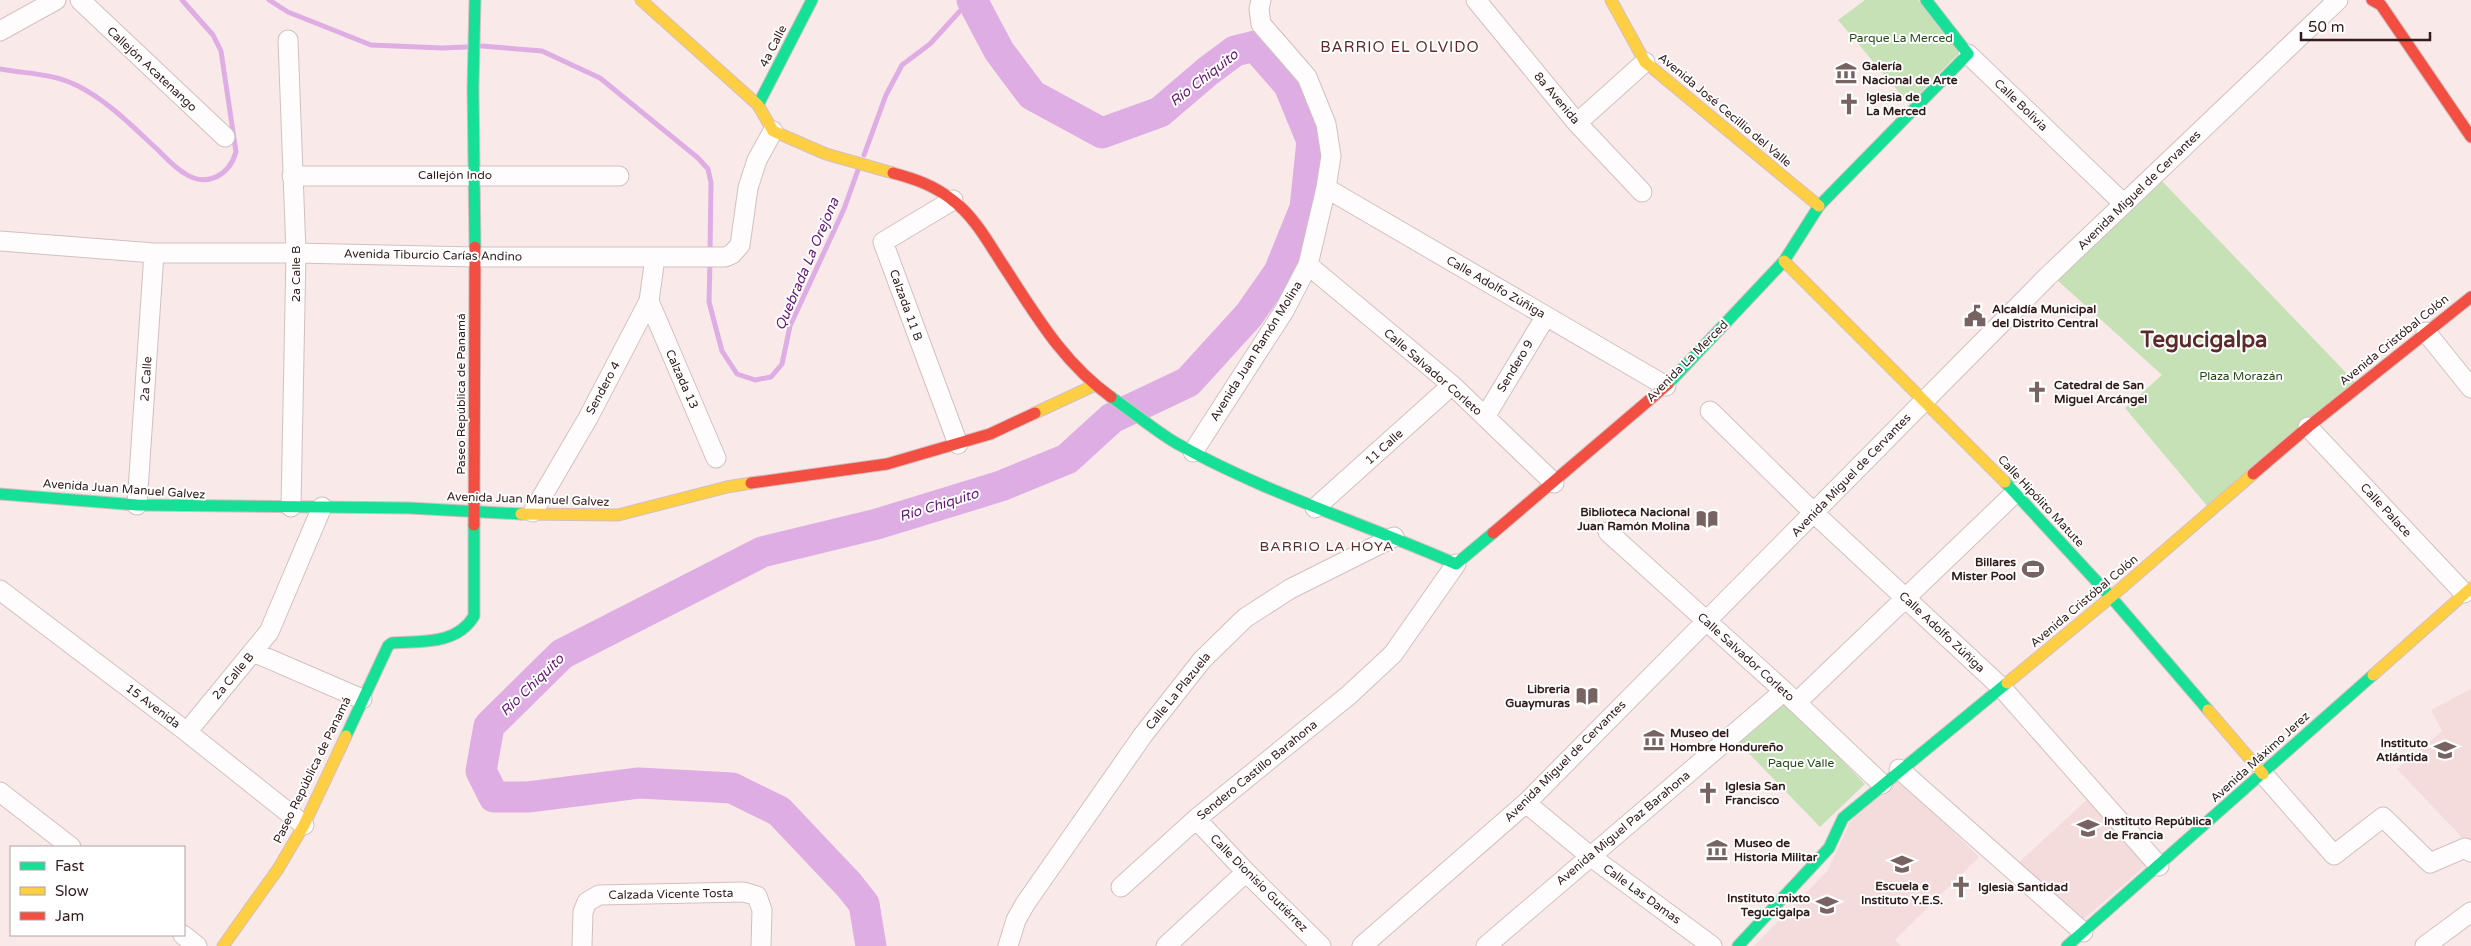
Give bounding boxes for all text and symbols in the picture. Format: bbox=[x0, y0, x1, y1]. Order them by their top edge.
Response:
scale bar bbox=[2301, 10, 2430, 42]
text: 50 m bbox=[2308, 18, 2345, 36]
street label: 4a Calle bbox=[756, 22, 790, 69]
street label: Callejón Acatenango bbox=[104, 24, 200, 114]
park label: Parque La Merced bbox=[1849, 31, 1953, 45]
district label: BARRIO EL OLVIDO bbox=[1320, 38, 1480, 56]
water label: Río Chiquito bbox=[1166, 45, 1243, 110]
street label: Avenida José Cecillio del Valle bbox=[1656, 50, 1794, 170]
place label: Galería Nacional de Arte bbox=[1862, 59, 1958, 87]
museum icon: Galería Nacional de Arte bbox=[1833, 60, 1859, 86]
street label: 8a Avenida bbox=[1531, 69, 1583, 127]
street label: Calle Bolivia bbox=[1991, 76, 2051, 134]
place label: Iglesia de La Merced bbox=[1866, 90, 1926, 118]
church icon: Iglesia de La Merced bbox=[1836, 91, 1862, 117]
street label: Avenida Miguel de Cervantes bbox=[2074, 127, 2204, 253]
street label: Callejón Indo bbox=[418, 168, 492, 182]
water label: Quebrada La Orejona bbox=[771, 194, 843, 333]
street label: 2a Calle B bbox=[289, 246, 303, 302]
street label: Avenida Tiburcio Carías Andino bbox=[344, 246, 522, 264]
street label: Calle Adolfo Zúñiga bbox=[1444, 253, 1548, 321]
street label: Calzada 11 B bbox=[887, 267, 925, 343]
street label: Avenida Juan Ramón Molina bbox=[1207, 279, 1305, 423]
street label: Avenida Cristóbal Colón bbox=[2337, 292, 2451, 388]
place label: Alcaldía Municipal del Distrito Central bbox=[1992, 302, 2098, 330]
public building icon: Alcaldía Municipal del Distrito Central bbox=[1962, 303, 1988, 329]
street label: Paseo República de Panamá bbox=[454, 313, 468, 475]
street label: Avenida La Merced bbox=[1643, 317, 1731, 405]
street label: Calle Salvador Corleto bbox=[1381, 326, 1485, 418]
district label: Tegucigalpa bbox=[2140, 327, 2267, 353]
street label: Sendero 9 bbox=[1494, 337, 1536, 395]
street label: Calzada 13 bbox=[663, 347, 701, 411]
street label: 2a Calle bbox=[137, 356, 155, 402]
street label: Sendero 4 bbox=[583, 359, 623, 417]
park label: Plaza Morazán bbox=[2199, 369, 2283, 383]
place label: Catedral de San Miguel Arcángel bbox=[2054, 378, 2147, 407]
church icon: Catedral de San Miguel Arcángel bbox=[2024, 379, 2050, 405]
street label: Avenida Miguel de Cervantes bbox=[1788, 410, 1914, 540]
street label: 11 Calle bbox=[1362, 426, 1406, 468]
street label: Calle Hipólito Matute bbox=[1995, 452, 2087, 550]
street label: Avenida Juan Manuel Galvez bbox=[42, 476, 206, 502]
street label: Calle Palace bbox=[2358, 480, 2415, 540]
water label: Río Chiquito bbox=[897, 484, 982, 525]
street label: Avenida Juan Manuel Galvez bbox=[446, 489, 610, 509]
place label: Biblioteca Nacional Juan Ramón Molina bbox=[1576, 505, 1690, 533]
library icon: Biblioteca Nacional Juan Ramón Molina bbox=[1694, 506, 1720, 532]
district label: BARRIO LA HOYA bbox=[1260, 538, 1394, 555]
street label: Avenida Cristóbal Colón bbox=[2027, 552, 2141, 650]
place label: Billares Mister Pool bbox=[1951, 555, 2016, 583]
sports icon: Billares Mister Pool bbox=[2020, 556, 2046, 582]
street label: Calle Adolfo Zúñiga bbox=[1896, 589, 1988, 675]
street label: Calle Salvador Corleto bbox=[1695, 610, 1797, 704]
water label: Río Chiquito bbox=[497, 649, 568, 720]
street label: 2a Calle B bbox=[209, 650, 257, 702]
street label: Calle La Plazuela bbox=[1143, 650, 1213, 732]
street label: 15 Avenida bbox=[123, 681, 183, 731]
place label: Libreria Guaymuras bbox=[1505, 682, 1570, 711]
library icon: Libreria Guaymuras bbox=[1574, 683, 1600, 709]
street label: Paseo República de Panamá bbox=[270, 694, 354, 846]
street label: Avenida Miguel de Cervantes bbox=[1501, 697, 1629, 825]
street label: Avenida Máximo Jerez bbox=[2208, 709, 2312, 805]
street label: Sendero Castillo Barahona bbox=[1194, 717, 1320, 823]
place label: Museo del Hombre Hondureño bbox=[1670, 726, 1783, 754]
museum icon: Museo del Hombre Hondureño bbox=[1641, 727, 1667, 753]
place label: Instituto Atlántida bbox=[2376, 736, 2428, 764]
school or university icon: Instituto Atlántida bbox=[2432, 737, 2458, 763]
park label: Paque Valle bbox=[1768, 756, 1834, 770]
street label: Avenida Miguel Paz Barahona bbox=[1553, 768, 1693, 888]
place label: Iglesia San Francisco bbox=[1725, 779, 1786, 807]
church icon: Iglesia San Francisco bbox=[1695, 780, 1721, 806]
place label: Instituto República de Francia bbox=[2104, 814, 2212, 842]
school or university icon: Instituto República de Francia bbox=[2075, 815, 2101, 841]
street label: Calle Dionisio Gutiérrez bbox=[1207, 831, 1311, 935]
place label: Museo de Historia Militar bbox=[1734, 836, 1818, 864]
museum icon: Museo de Historia Militar bbox=[1704, 837, 1730, 863]
legend bbox=[10, 846, 185, 936]
school or university icon: Escuela e Instituto Y.E.S. bbox=[1889, 851, 1915, 877]
text: Fast bbox=[55, 857, 85, 875]
street label: Calle Las Damas bbox=[1600, 861, 1684, 927]
church icon: Iglesia Santidad bbox=[1948, 874, 1974, 900]
place label: Escuela e Instituto Y.E.S. bbox=[1861, 879, 1943, 907]
place label: Iglesia Santidad bbox=[1978, 880, 2068, 895]
text: Slow bbox=[55, 882, 89, 900]
street label: Calzada Vicente Tosta bbox=[608, 886, 734, 902]
place label: Instituto mixto Tegucigalpa bbox=[1727, 891, 1810, 920]
school or university icon: Instituto mixto Tegucigalpa bbox=[1814, 892, 1840, 918]
text: Jam bbox=[55, 907, 84, 925]

